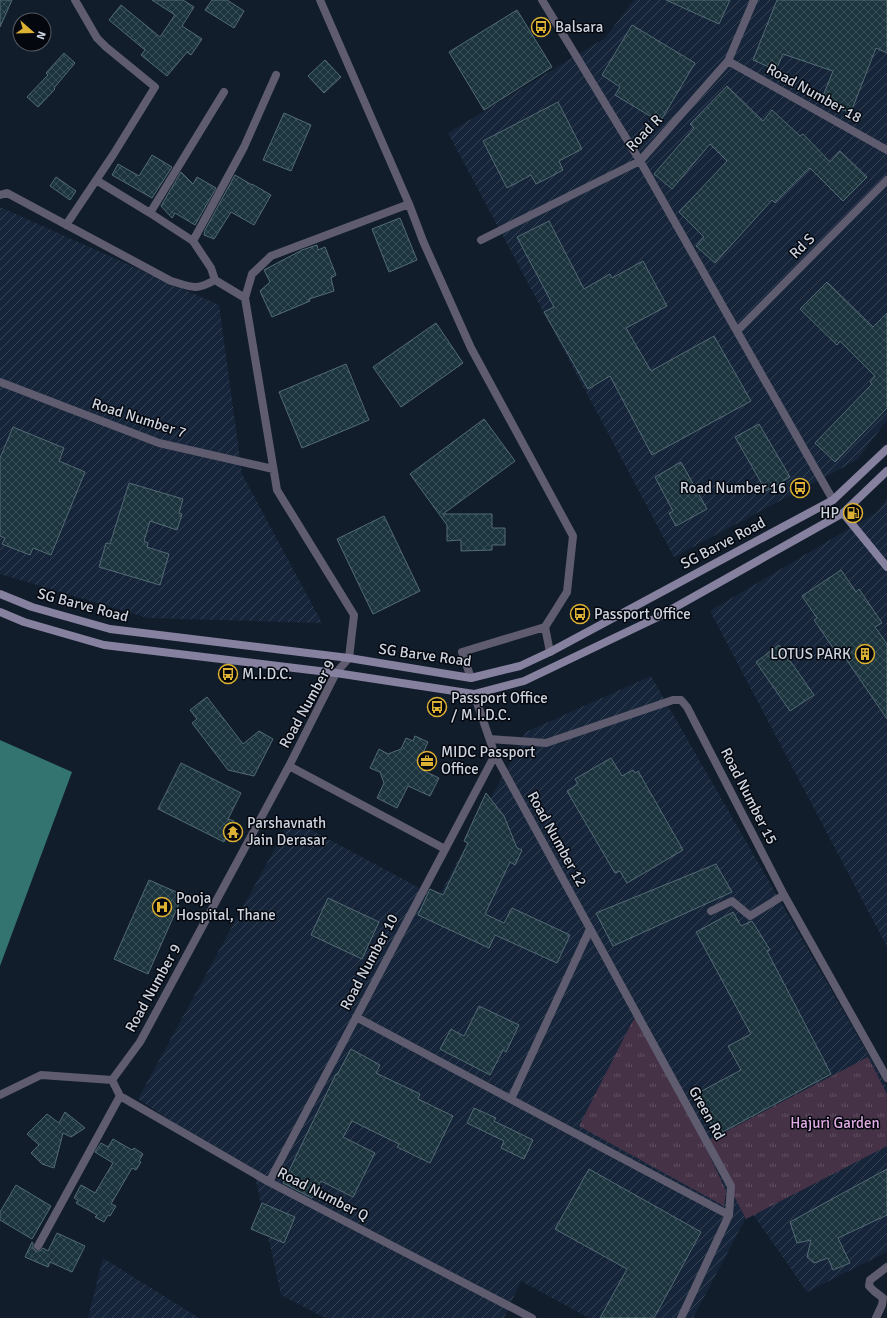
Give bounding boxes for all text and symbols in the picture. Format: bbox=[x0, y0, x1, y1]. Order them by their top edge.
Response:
north arrow bbox=[12, 12, 52, 52]
bus stop icon: Balsara bbox=[530, 16, 552, 38]
place label: Balsara bbox=[555, 18, 603, 36]
text: N bbox=[34, 29, 48, 41]
street label: Road Number 18 bbox=[763, 59, 865, 127]
street label: Road R bbox=[622, 111, 666, 155]
street label: Rd S bbox=[786, 230, 818, 262]
street label: Road Number 7 bbox=[90, 394, 188, 442]
bus stop icon: Road Number 16 bbox=[789, 477, 811, 499]
place label: Road Number 16 bbox=[680, 479, 786, 497]
fuel station icon: HP bbox=[842, 502, 864, 524]
place label: HP bbox=[820, 504, 839, 522]
street label: SG Barve Road bbox=[678, 513, 769, 573]
street label: SG Barve Road bbox=[36, 584, 130, 626]
bus stop icon: Passport Office bbox=[569, 603, 591, 625]
place label: Passport Office bbox=[594, 605, 691, 623]
street label: SG Barve Road bbox=[377, 640, 473, 670]
building icon: LOTUS PARK bbox=[854, 643, 876, 665]
place label: LOTUS PARK bbox=[770, 645, 851, 663]
street label: Road Number 9 bbox=[275, 657, 339, 751]
bus stop icon: M.I.D.C. bbox=[217, 663, 239, 685]
place label: M.I.D.C. bbox=[242, 665, 292, 683]
place label: Passport Office / M.I.D.C. bbox=[451, 689, 548, 724]
bus stop icon: Passport Office / M.I.D.C. bbox=[426, 696, 448, 718]
place label: MIDC Passport Office bbox=[441, 743, 535, 778]
street label: Road Number 15 bbox=[717, 745, 781, 847]
office icon: MIDC Passport Office bbox=[416, 750, 438, 772]
street label: Road Number 12 bbox=[523, 788, 591, 890]
place label: Parshavnath Jain Derasar bbox=[247, 814, 327, 849]
temple icon: Parshavnath Jain Derasar bbox=[222, 821, 244, 843]
place label: Pooja Hospital, Thane bbox=[176, 889, 276, 924]
hospital icon: Pooja Hospital, Thane bbox=[151, 896, 173, 918]
street label: Road Number 10 bbox=[336, 911, 402, 1013]
street label: Road Number 9 bbox=[121, 941, 185, 1035]
street label: Green Rd bbox=[685, 1083, 729, 1143]
park label: Hajuri Garden bbox=[790, 1114, 880, 1132]
street label: Road Number Q bbox=[274, 1163, 372, 1225]

